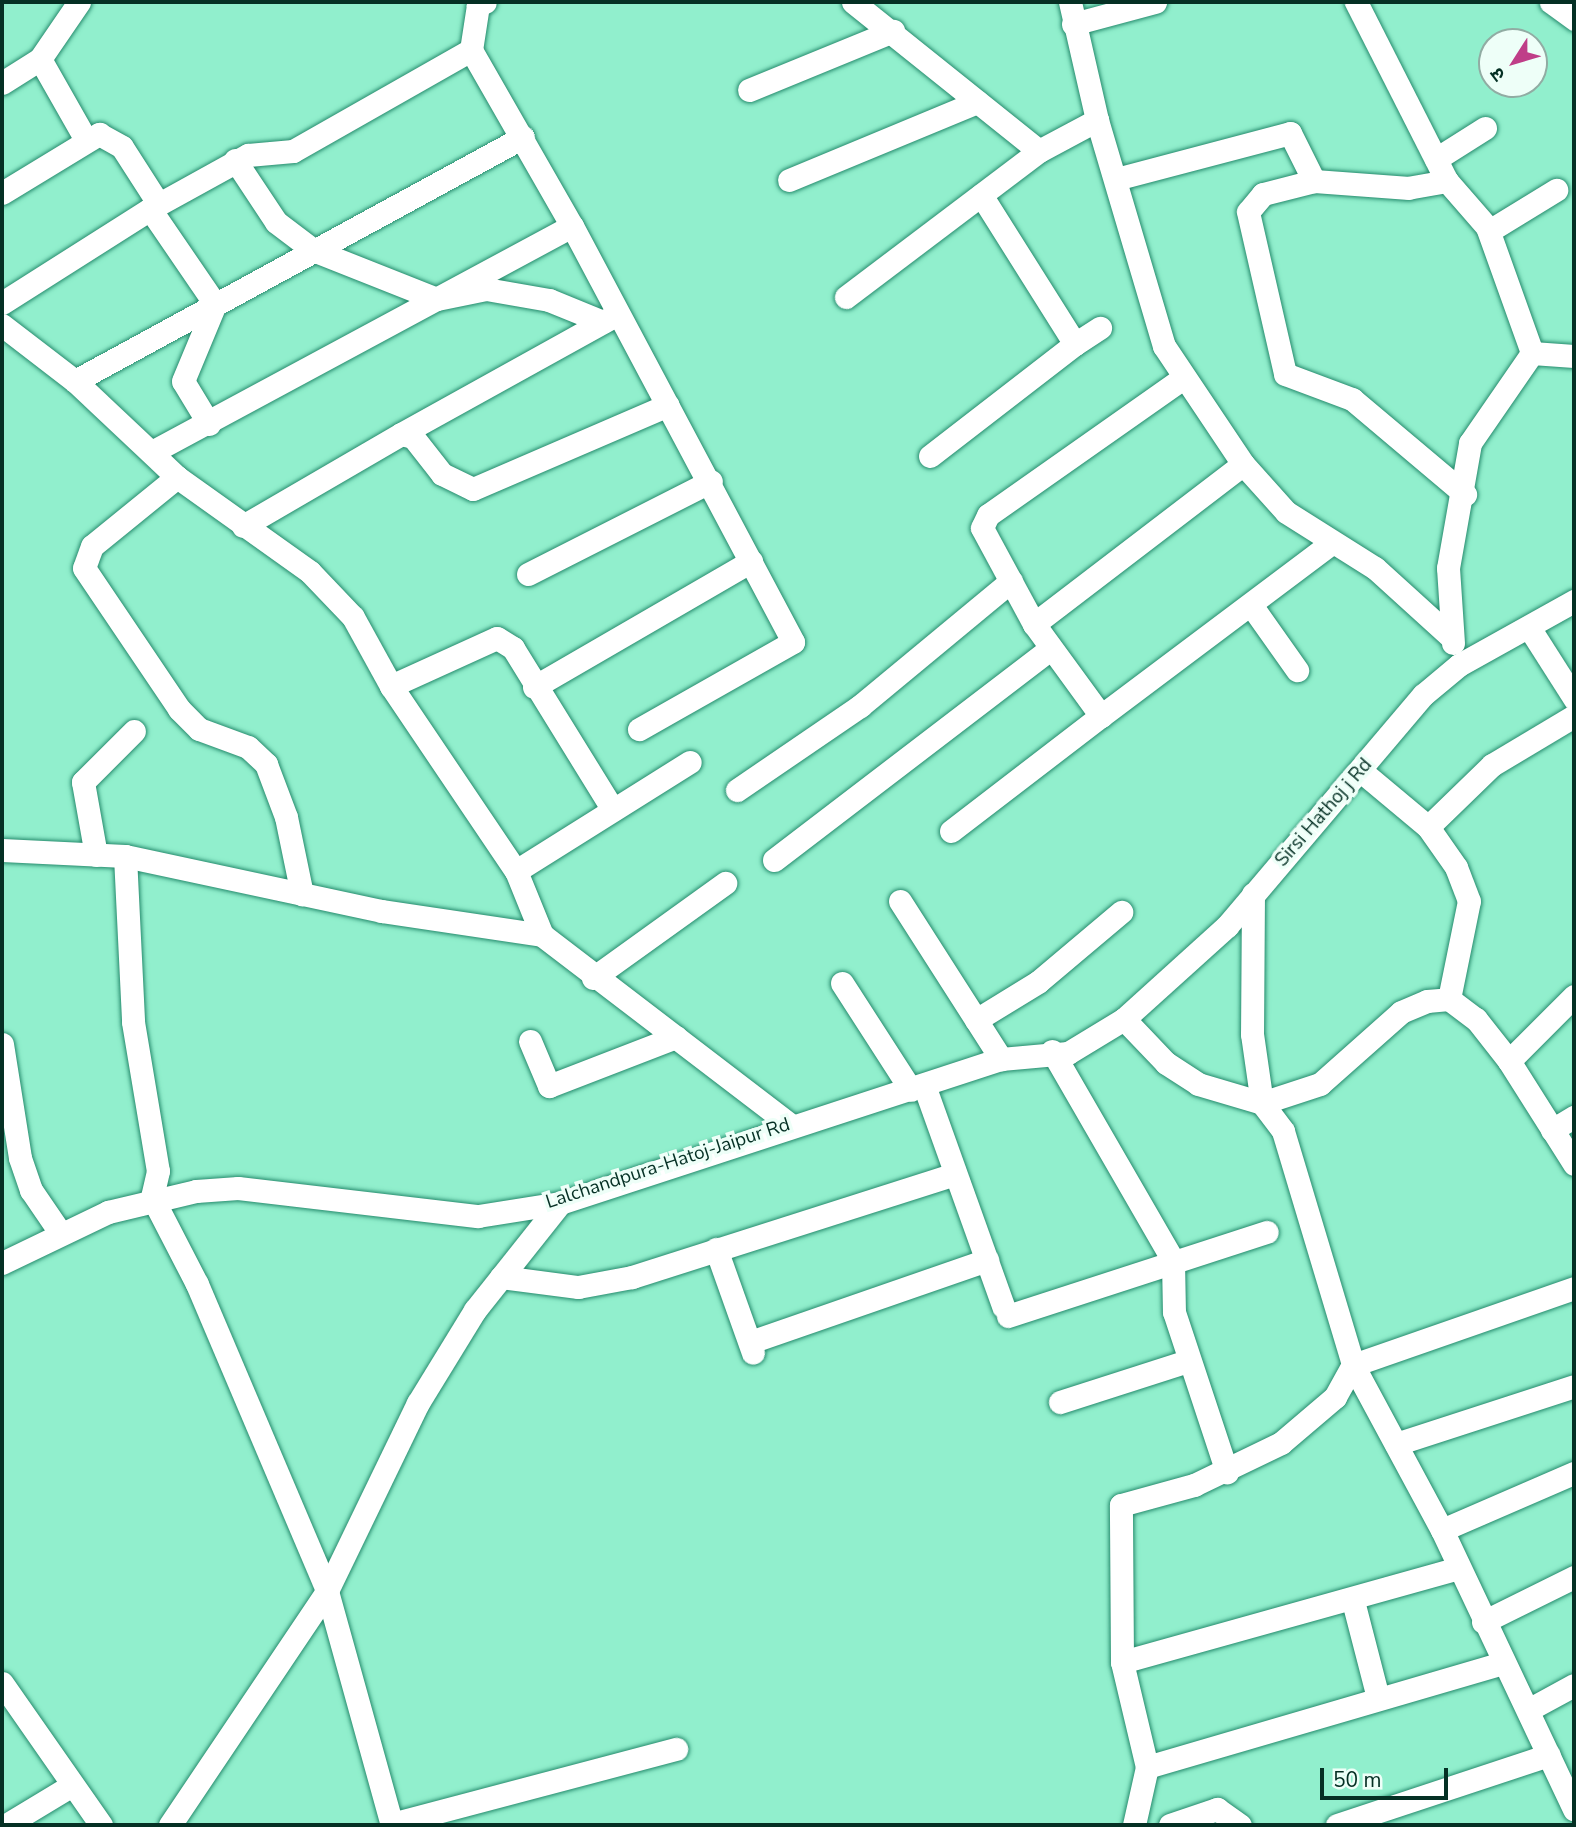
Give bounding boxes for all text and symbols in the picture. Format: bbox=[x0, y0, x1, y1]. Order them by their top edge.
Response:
north arrow bbox=[1478, 28, 1548, 98]
text: उ bbox=[1484, 62, 1512, 87]
street label: Sirsi Hathoj j Rd bbox=[1271, 754, 1377, 872]
street label: Lalchandpura-Hatoj-Jaipur Rd bbox=[543, 1114, 793, 1214]
scale bar bbox=[1324, 1754, 1452, 1798]
text: 50 m bbox=[1333, 1766, 1382, 1794]

